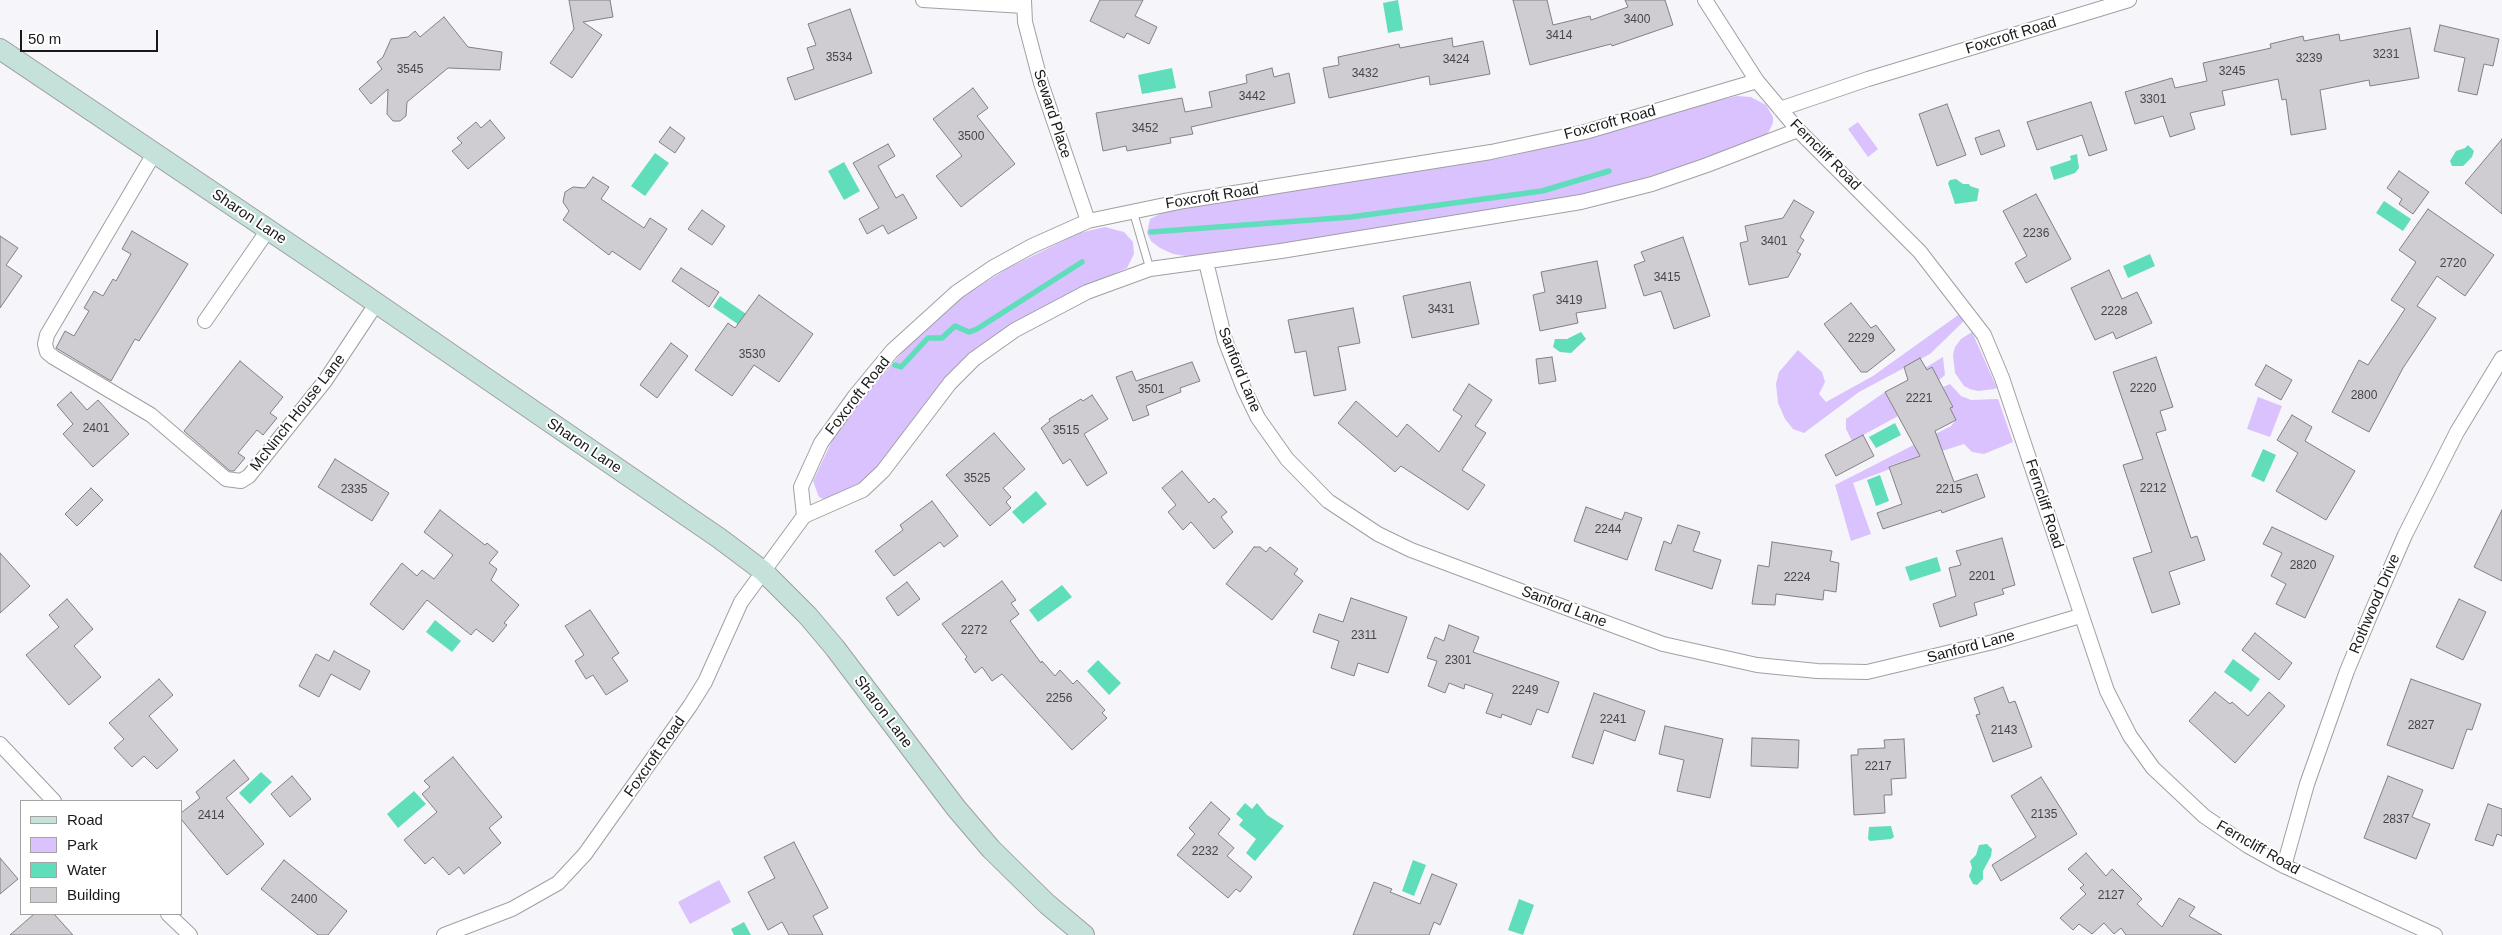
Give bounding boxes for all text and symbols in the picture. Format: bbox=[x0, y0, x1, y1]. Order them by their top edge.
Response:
house number: 3400 bbox=[1624, 13, 1650, 27]
street label: Foxcroft Road bbox=[1963, 14, 2059, 58]
scale bar bbox=[22, 20, 160, 52]
house number: 3414 bbox=[1546, 29, 1572, 43]
text: 50 m bbox=[28, 30, 61, 47]
house number: 3231 bbox=[2373, 48, 2399, 62]
house number: 3534 bbox=[826, 51, 852, 65]
house number: 3239 bbox=[2296, 52, 2322, 66]
house number: 3424 bbox=[1443, 53, 1469, 67]
house number: 3545 bbox=[397, 63, 423, 77]
house number: 3245 bbox=[2219, 65, 2245, 79]
street label: Seward Place bbox=[1029, 67, 1075, 161]
house number: 3432 bbox=[1352, 67, 1378, 81]
house number: 3442 bbox=[1239, 90, 1265, 104]
house number: 3301 bbox=[2140, 93, 2166, 107]
street label: Foxcroft Road bbox=[1562, 102, 1658, 144]
street label: Ferncliff Road bbox=[1786, 116, 1864, 194]
house number: 3452 bbox=[1132, 122, 1158, 136]
house number: 3500 bbox=[958, 130, 984, 144]
street label: Foxcroft Road bbox=[1164, 181, 1260, 213]
street label: Sharon Lane bbox=[208, 186, 290, 248]
house number: 2236 bbox=[2023, 227, 2049, 241]
house number: 3401 bbox=[1761, 235, 1787, 249]
house number: 2720 bbox=[2440, 257, 2466, 271]
house number: 3415 bbox=[1654, 271, 1680, 285]
house number: 3419 bbox=[1556, 294, 1582, 308]
house number: 3431 bbox=[1428, 303, 1454, 317]
house number: 2228 bbox=[2101, 305, 2127, 319]
street label: Sanford Lane bbox=[1214, 325, 1264, 415]
house number: 2229 bbox=[1848, 332, 1874, 346]
house number: 3530 bbox=[739, 348, 765, 362]
street label: McNinch House Lane bbox=[247, 351, 349, 475]
street label: Foxcroft Road bbox=[822, 353, 894, 439]
house number: 2220 bbox=[2130, 382, 2156, 396]
house number: 3501 bbox=[1138, 383, 1164, 397]
house number: 2800 bbox=[2351, 389, 2377, 403]
house number: 2221 bbox=[1906, 392, 1932, 406]
street label: Sharon Lane bbox=[543, 415, 625, 477]
house number: 2401 bbox=[83, 422, 109, 436]
house number: 3515 bbox=[1053, 424, 1079, 438]
street label: Ferncliff Road bbox=[2021, 457, 2067, 551]
house number: 3525 bbox=[964, 472, 990, 486]
house number: 2212 bbox=[2140, 482, 2166, 496]
house number: 2335 bbox=[341, 483, 367, 497]
house number: 2215 bbox=[1936, 483, 1962, 497]
house number: 2244 bbox=[1595, 523, 1621, 537]
street label: Rothwood Drive bbox=[2346, 551, 2404, 657]
house number: 2820 bbox=[2290, 559, 2316, 573]
house number: 2201 bbox=[1969, 570, 1995, 584]
house number: 2224 bbox=[1784, 571, 1810, 585]
street label: Sanford Lane bbox=[1519, 582, 1609, 632]
house number: 2272 bbox=[961, 624, 987, 638]
street label: Sanford Lane bbox=[1925, 627, 2017, 667]
house number: 2311 bbox=[1351, 629, 1377, 643]
house number: 2301 bbox=[1445, 654, 1471, 668]
street label: Sharon Lane bbox=[850, 672, 916, 752]
house number: 2249 bbox=[1512, 684, 1538, 698]
house number: 2256 bbox=[1046, 692, 1072, 706]
street label: Foxcroft Road bbox=[621, 713, 689, 801]
house number: 2241 bbox=[1600, 713, 1626, 727]
house number: 2827 bbox=[2408, 719, 2434, 733]
house number: 2143 bbox=[1991, 724, 2017, 738]
house number: 2217 bbox=[1865, 760, 1891, 774]
legend bbox=[20, 800, 182, 915]
house number: 2135 bbox=[2031, 808, 2057, 822]
house number: 2414 bbox=[198, 809, 224, 823]
text: Road bbox=[67, 811, 103, 828]
house number: 2837 bbox=[2383, 813, 2409, 827]
street label: Ferncliff Road bbox=[2213, 817, 2303, 879]
text: Park bbox=[67, 836, 98, 853]
house number: 2232 bbox=[1192, 845, 1218, 859]
text: Water bbox=[67, 861, 106, 878]
text: Building bbox=[67, 886, 120, 903]
house number: 2127 bbox=[2098, 889, 2124, 903]
house number: 2400 bbox=[291, 893, 317, 907]

